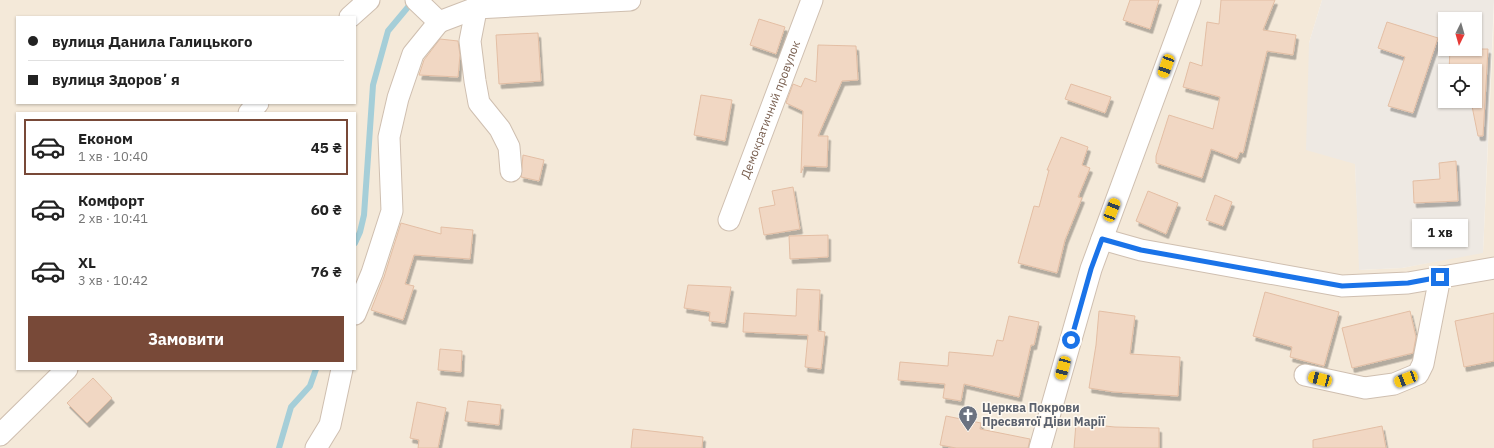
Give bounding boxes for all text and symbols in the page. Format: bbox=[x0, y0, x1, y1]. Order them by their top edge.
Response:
north arrow bbox=[1438, 12, 1482, 56]
map controls bbox=[1438, 12, 1482, 108]
text: вулиця Данила Галицького bbox=[52, 32, 252, 51]
street label: Демократичний провулок bbox=[737, 38, 803, 181]
car bbox=[1156, 53, 1176, 79]
button: locate bbox=[1438, 64, 1482, 108]
text: вулиця Здоровʼя bbox=[52, 70, 180, 89]
icon: car bbox=[30, 129, 66, 165]
text: Економ bbox=[78, 129, 133, 148]
text: 45 ₴ bbox=[311, 138, 342, 157]
text: 1 хв · 10:40 bbox=[78, 148, 148, 165]
icon: car bbox=[30, 191, 66, 227]
text: Комфорт bbox=[78, 191, 144, 210]
car bbox=[1102, 197, 1122, 223]
text: 60 ₴ bbox=[311, 200, 342, 219]
text: 2 хв · 10:41 bbox=[78, 210, 148, 227]
callout: 1 хв bbox=[1412, 219, 1468, 247]
text: 1 хв bbox=[1427, 224, 1453, 241]
icon: car bbox=[30, 253, 66, 289]
text: XL bbox=[78, 253, 96, 272]
text: 76 ₴ bbox=[311, 262, 342, 281]
route end bbox=[1431, 268, 1449, 286]
text: 3 хв · 10:42 bbox=[78, 272, 148, 289]
button: Замовити bbox=[28, 316, 344, 362]
route start bbox=[1062, 331, 1080, 349]
car bbox=[1054, 355, 1072, 381]
car bbox=[1393, 369, 1419, 389]
car bbox=[1307, 370, 1333, 388]
place label: Церква Покрови Пресвятої Діви Марії bbox=[982, 400, 1106, 429]
church icon: Церква Покрови Пресвятої Діви Марії bbox=[957, 404, 979, 432]

